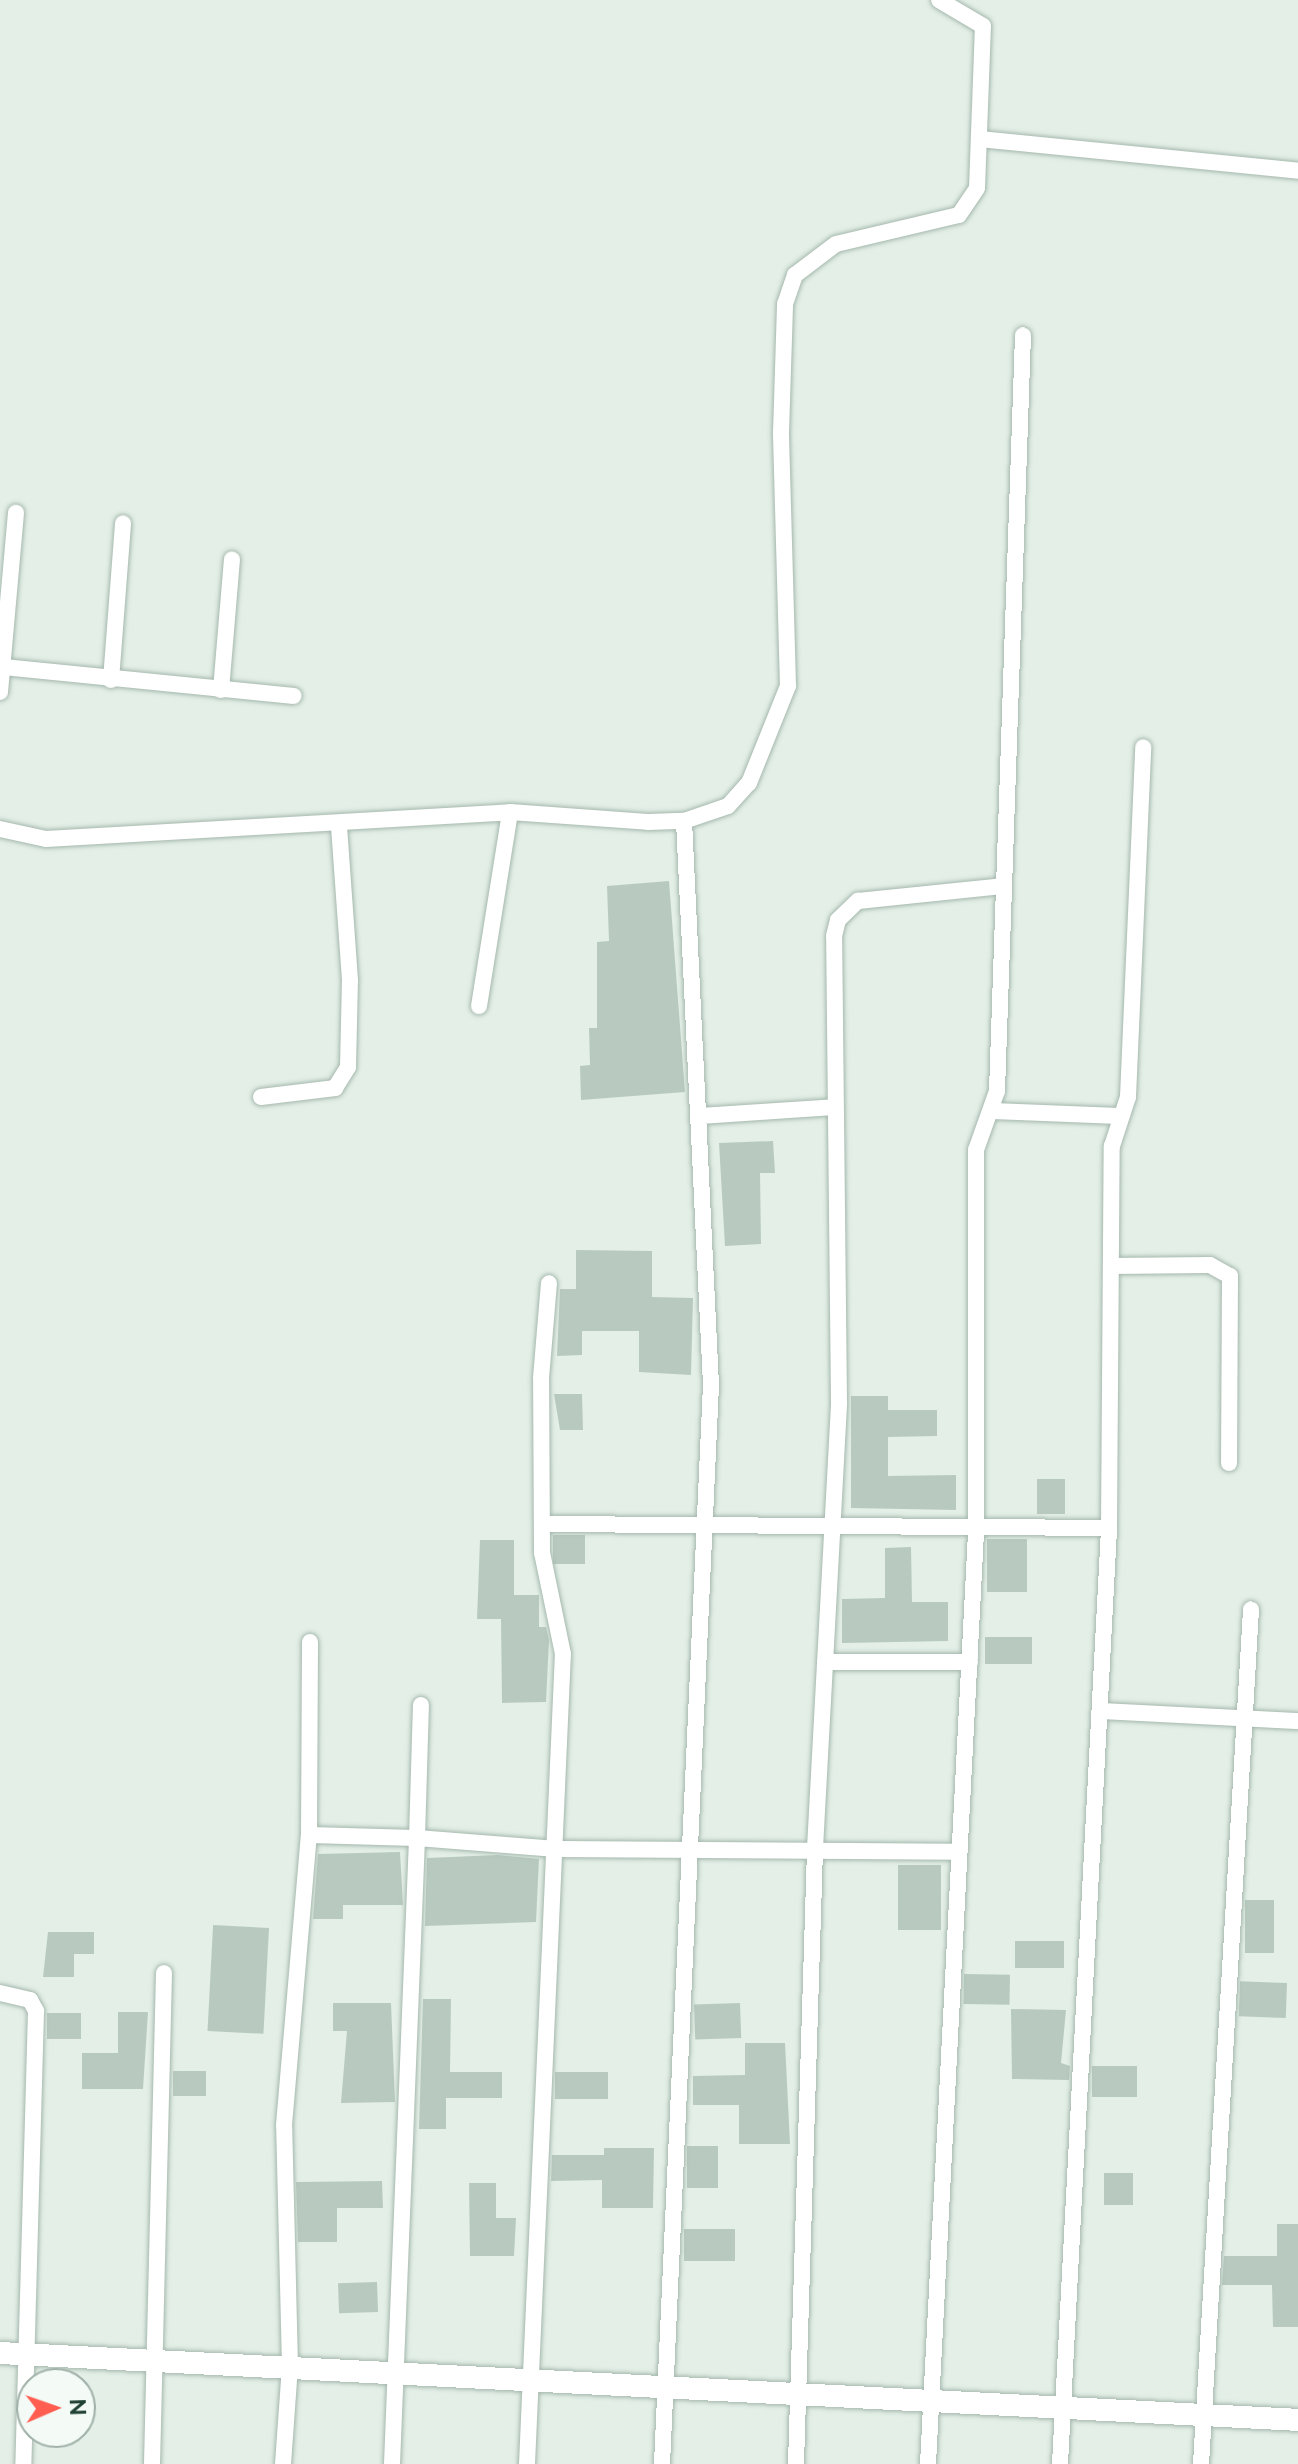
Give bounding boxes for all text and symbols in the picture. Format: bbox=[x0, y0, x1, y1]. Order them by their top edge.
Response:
north arrow bbox=[16, 2368, 96, 2448]
text: N bbox=[65, 2398, 91, 2416]

